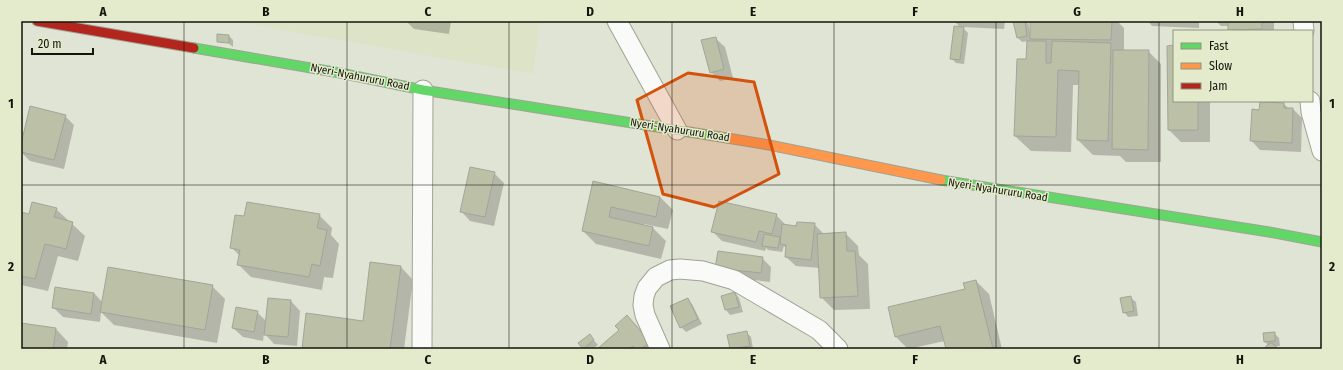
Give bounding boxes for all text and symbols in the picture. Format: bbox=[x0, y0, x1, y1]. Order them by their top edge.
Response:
text: A bbox=[98, 4, 107, 19]
text: B bbox=[262, 4, 270, 19]
text: C bbox=[425, 4, 432, 19]
text: D bbox=[586, 4, 594, 19]
text: E bbox=[750, 4, 756, 19]
text: F bbox=[912, 4, 918, 19]
text: G bbox=[1073, 4, 1081, 19]
text: H bbox=[1236, 4, 1244, 19]
scale bar bbox=[32, 30, 93, 56]
legend bbox=[1173, 30, 1313, 102]
text: 20 m bbox=[38, 37, 62, 51]
text: Fast bbox=[1209, 39, 1228, 53]
text: Slow bbox=[1209, 59, 1232, 73]
street label: Nyeri-Nyahururu Road bbox=[309, 61, 411, 93]
text: Jam bbox=[1209, 79, 1227, 93]
text: 1 bbox=[8, 96, 14, 111]
text: 1 bbox=[1329, 96, 1335, 111]
street label: Nyeri-Nyahururu Road bbox=[629, 116, 731, 144]
street label: Nyeri-Nyahururu Road bbox=[947, 176, 1049, 204]
text: 2 bbox=[7, 259, 14, 274]
text: 2 bbox=[1328, 259, 1335, 274]
text: A bbox=[98, 352, 107, 367]
text: B bbox=[262, 352, 270, 367]
text: C bbox=[425, 352, 432, 367]
text: D bbox=[586, 352, 594, 367]
text: E bbox=[750, 352, 756, 367]
text: F bbox=[912, 352, 918, 367]
text: G bbox=[1073, 352, 1081, 367]
text: H bbox=[1236, 352, 1244, 367]

